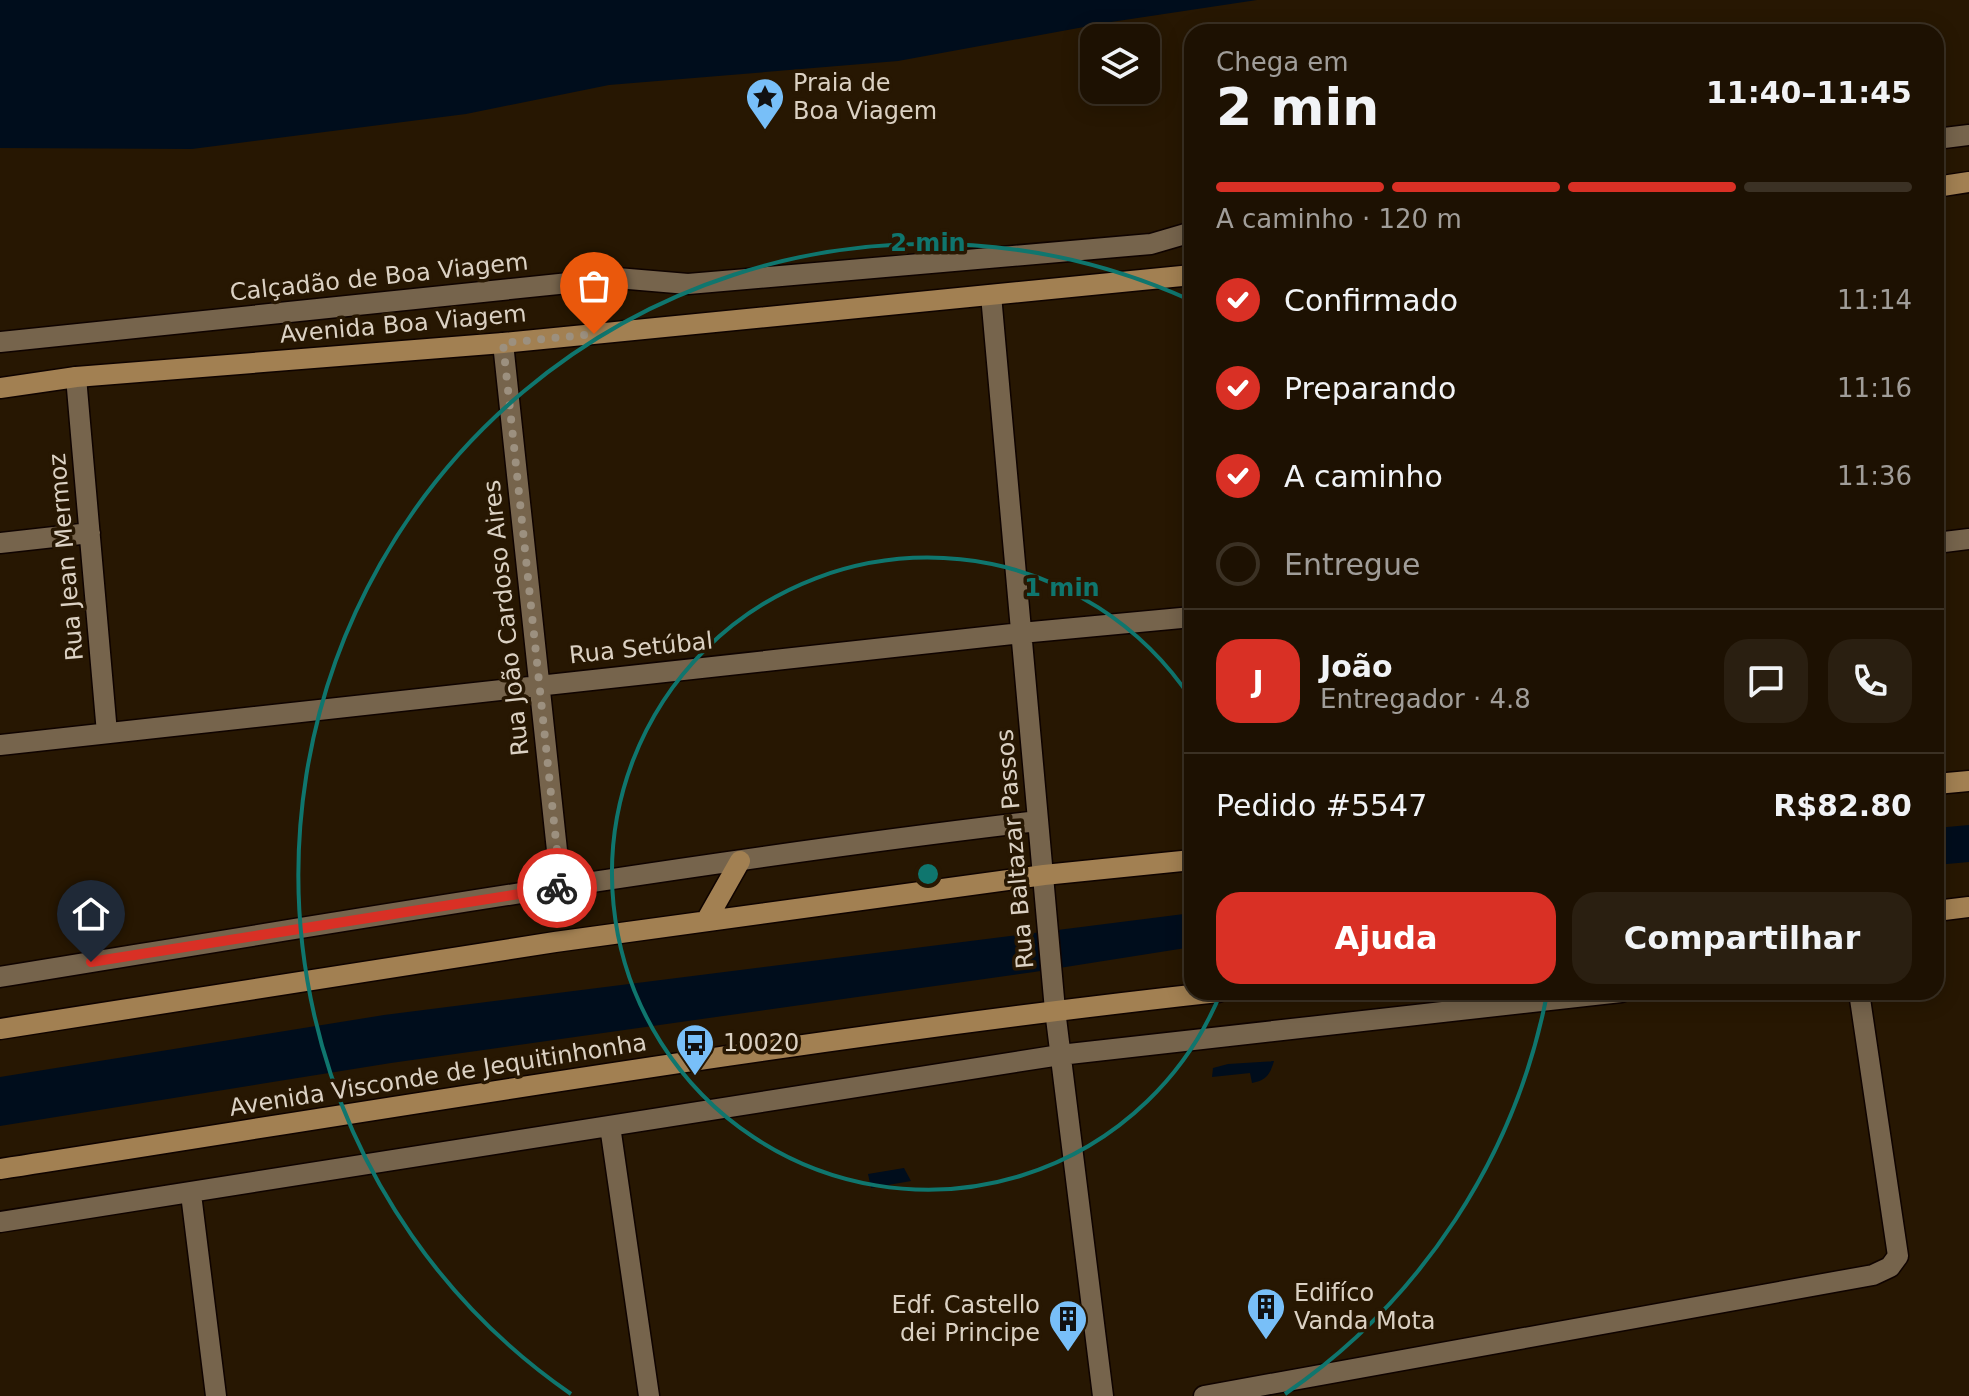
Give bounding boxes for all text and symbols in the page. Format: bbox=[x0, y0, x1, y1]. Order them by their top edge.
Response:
map controls bbox=[1080, 24, 1160, 104]
button: layers bbox=[1080, 24, 1160, 104]
text: Chega em bbox=[1216, 47, 1349, 77]
place label: Praia de Boa Viagem bbox=[793, 69, 937, 125]
text: 11:40–11:45 bbox=[1706, 75, 1912, 110]
place icon: Praia de Boa Viagem bbox=[744, 76, 786, 131]
text: 2 min bbox=[1216, 77, 1379, 137]
text: A caminho · 120 m bbox=[1216, 204, 1462, 234]
text: 2 min bbox=[890, 229, 966, 257]
street label: Calçadão de Boa Viagem bbox=[228, 247, 530, 307]
pin bbox=[560, 252, 628, 334]
icon: bag bbox=[572, 264, 616, 308]
icon: check bbox=[1216, 278, 1260, 322]
text: Confirmado bbox=[1284, 283, 1458, 318]
text: 11:14 bbox=[1837, 285, 1912, 315]
street label: Avenida Boa Viagem bbox=[278, 299, 528, 349]
icon: check bbox=[1216, 366, 1260, 410]
text: Preparando bbox=[1284, 371, 1456, 406]
text: 11:16 bbox=[1837, 373, 1912, 403]
street label: Rua Jean Mermoz bbox=[43, 452, 89, 662]
icon: check bbox=[1216, 454, 1260, 498]
text: A caminho bbox=[1284, 459, 1443, 494]
text: 11:36 bbox=[1837, 461, 1912, 491]
street label: Rua João Cardoso Aires bbox=[478, 479, 534, 757]
text: Entregue bbox=[1284, 547, 1420, 582]
text: 1 min bbox=[1024, 574, 1100, 602]
street label: Rua Setúbal bbox=[568, 627, 714, 669]
button: chat bbox=[1724, 639, 1808, 723]
button: phone bbox=[1828, 639, 1912, 723]
text: João bbox=[1320, 649, 1393, 684]
text: J bbox=[1252, 664, 1264, 699]
text: Entregador · 4.8 bbox=[1320, 684, 1531, 714]
street label: Rua Baltazar Passos bbox=[991, 728, 1039, 970]
text: Pedido #5547 bbox=[1216, 788, 1427, 823]
text: R$82.80 bbox=[1773, 788, 1912, 823]
courier bbox=[517, 848, 597, 928]
centre of rings bbox=[914, 860, 942, 888]
icon: bike bbox=[535, 866, 579, 910]
pin bbox=[57, 880, 125, 962]
icon: home bbox=[69, 892, 113, 936]
button: Ajuda bbox=[1216, 892, 1556, 984]
button: Compartilhar bbox=[1572, 892, 1912, 984]
bus stop icon: 10020 bbox=[674, 1022, 716, 1077]
street label: Avenida Visconde de Jequitinhonha bbox=[227, 1028, 649, 1122]
place label: 10020 bbox=[723, 1029, 799, 1057]
place label: Edifíco Vanda Mota bbox=[1294, 1279, 1436, 1335]
building icon: Edifíco Vanda Mota bbox=[1245, 1286, 1287, 1341]
place label: Edf. Castello dei Principe bbox=[891, 1291, 1040, 1347]
building icon: Edf. Castello dei Principe bbox=[1047, 1298, 1089, 1353]

